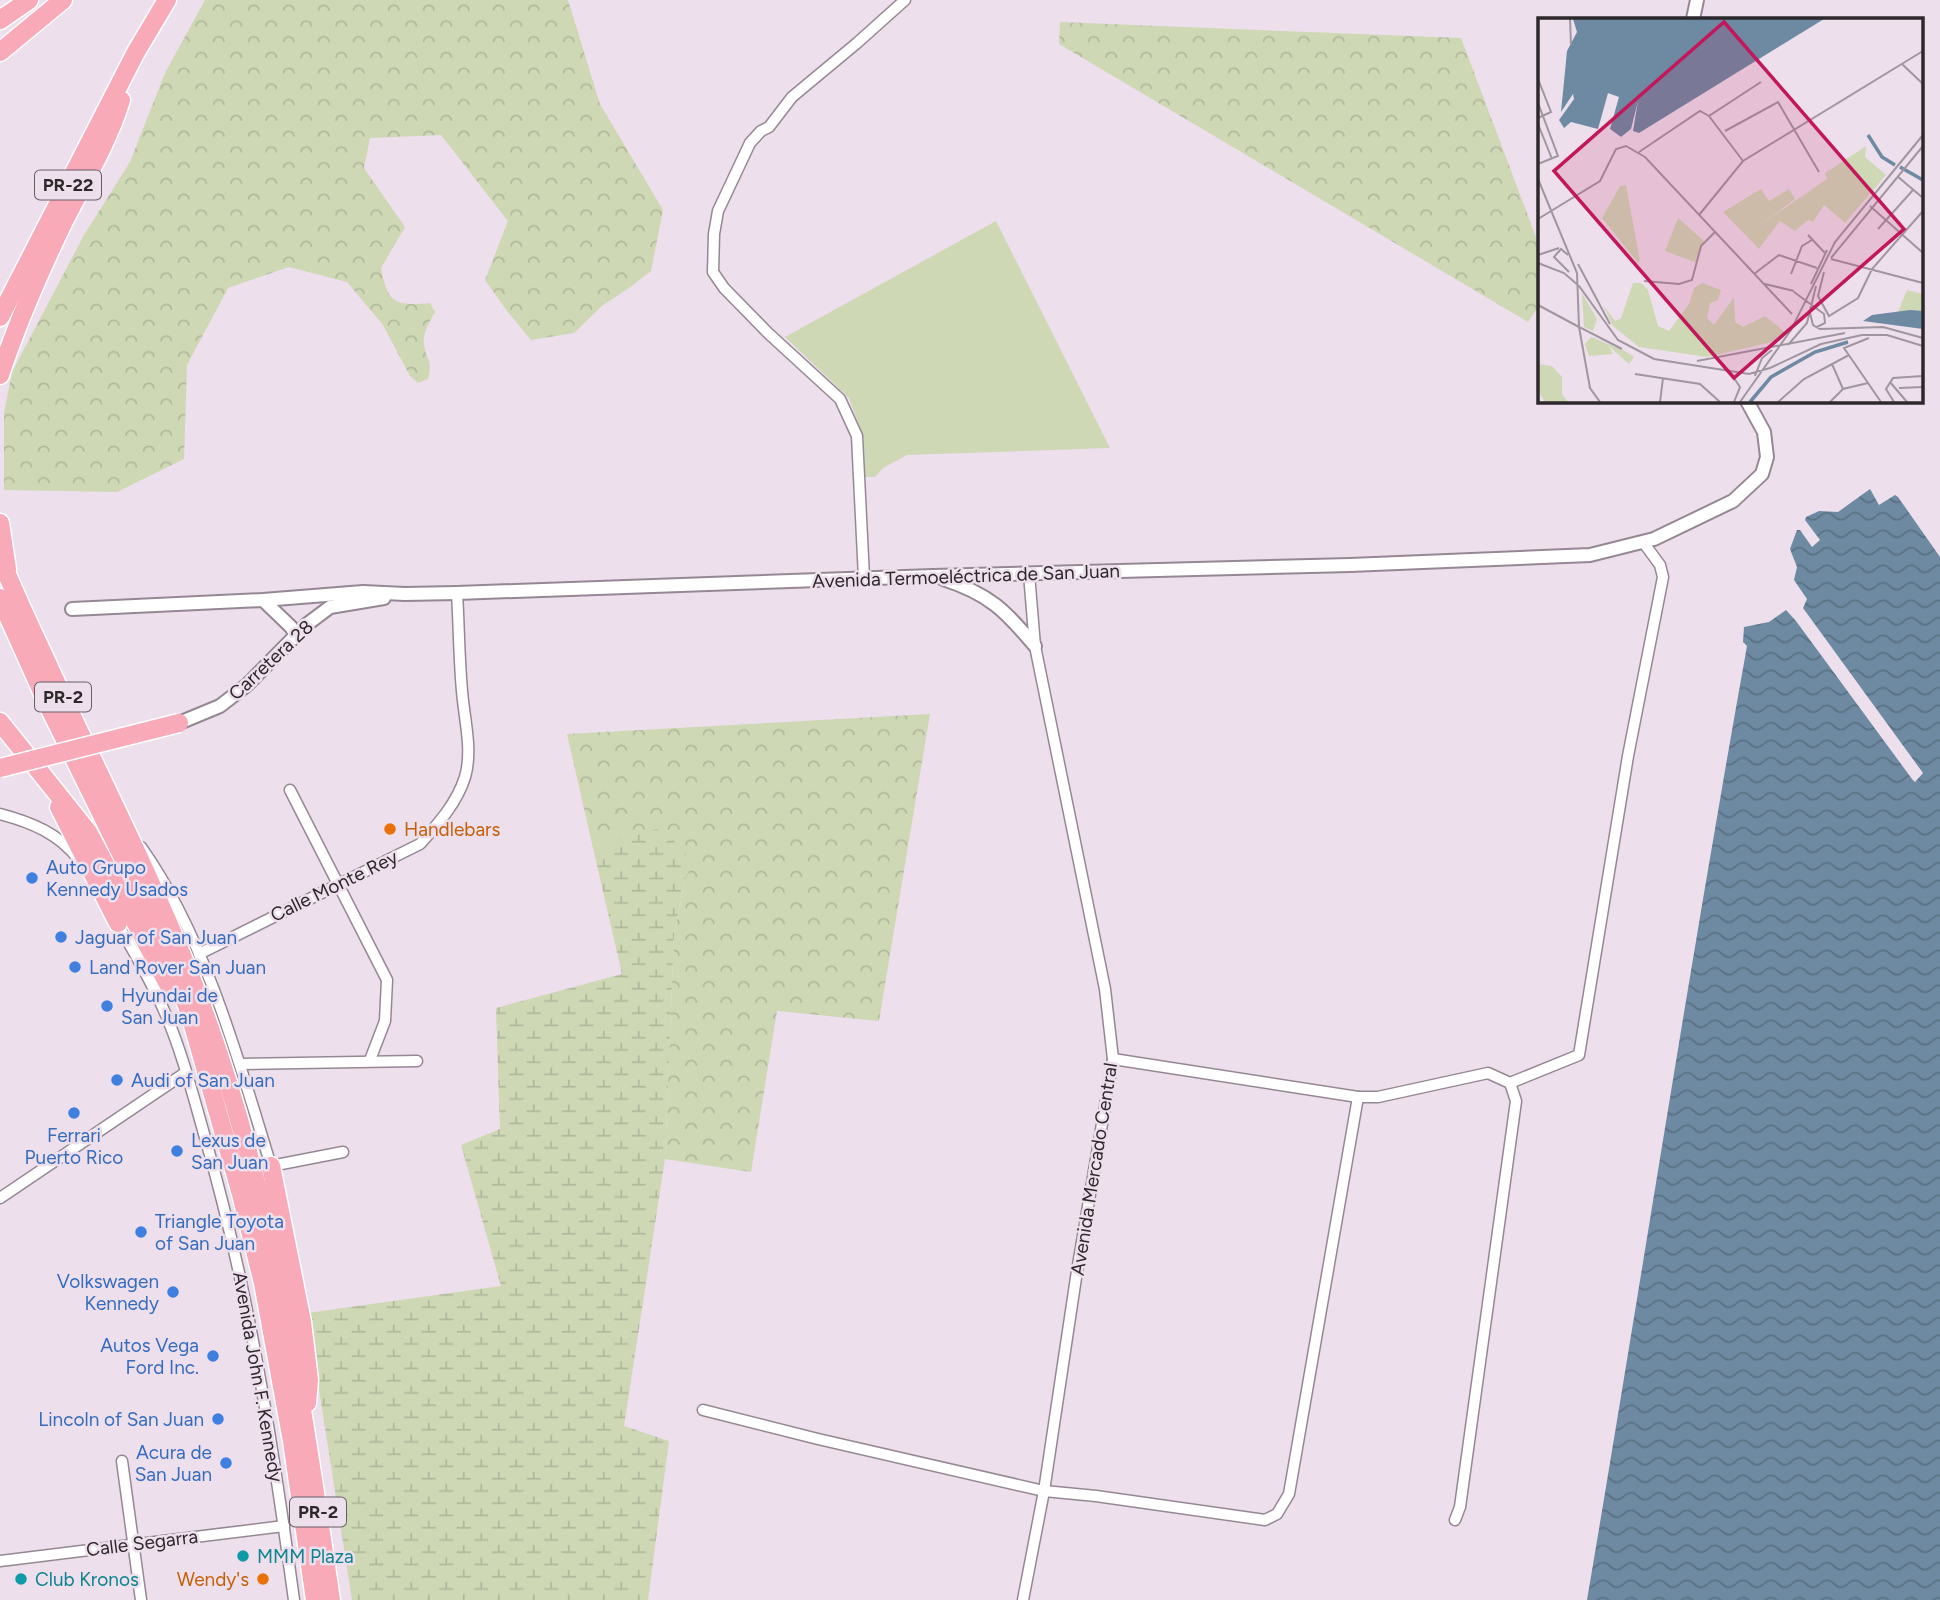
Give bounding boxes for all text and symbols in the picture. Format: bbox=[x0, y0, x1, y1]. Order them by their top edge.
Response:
inset map bbox=[1538, 18, 1923, 402]
road number: PR-22 bbox=[35, 170, 101, 200]
street label: Avenida Termoeléctrica de San Juan bbox=[812, 559, 1120, 593]
street label: Carretera 28 bbox=[224, 615, 318, 705]
road number: PR-2 bbox=[35, 682, 91, 712]
place label: Handlebars bbox=[404, 818, 500, 841]
marker: Handlebars bbox=[382, 821, 398, 837]
street label: Calle Monte Rey bbox=[267, 845, 401, 927]
place label: Auto Grupo Kennedy Usados bbox=[46, 856, 188, 901]
marker: Auto Grupo Kennedy Usados bbox=[24, 870, 40, 886]
place label: Jaguar of San Juan bbox=[75, 926, 237, 949]
marker: Jaguar of San Juan bbox=[53, 929, 69, 945]
place label: Land Rover San Juan bbox=[89, 956, 266, 979]
marker: Land Rover San Juan bbox=[67, 959, 83, 975]
place label: Hyundai de San Juan bbox=[121, 984, 218, 1029]
marker: Hyundai de San Juan bbox=[99, 998, 115, 1014]
street label: Avenida Mercado Central bbox=[1066, 1061, 1122, 1277]
place label: Audi of San Juan bbox=[131, 1069, 275, 1092]
marker: Audi of San Juan bbox=[109, 1072, 125, 1088]
marker: Ferrari Puerto Rico bbox=[66, 1105, 82, 1121]
place label: Ferrari Puerto Rico bbox=[25, 1124, 123, 1169]
place label: Lexus de San Juan bbox=[191, 1129, 268, 1174]
marker: Lexus de San Juan bbox=[169, 1143, 185, 1159]
place label: Triangle Toyota of San Juan bbox=[155, 1210, 284, 1255]
marker: Triangle Toyota of San Juan bbox=[133, 1224, 149, 1240]
place label: Volkswagen Kennedy bbox=[57, 1270, 159, 1315]
street label: Avenida John F. Kennedy bbox=[228, 1270, 288, 1484]
marker: Volkswagen Kennedy bbox=[165, 1284, 181, 1300]
place label: Autos Vega Ford Inc. bbox=[100, 1334, 199, 1379]
marker: Autos Vega Ford Inc. bbox=[205, 1348, 221, 1364]
place label: Lincoln of San Juan bbox=[38, 1408, 204, 1431]
marker: Lincoln of San Juan bbox=[210, 1411, 226, 1427]
place label: Acura de San Juan bbox=[135, 1441, 212, 1486]
marker: Acura de San Juan bbox=[218, 1455, 234, 1471]
road number: PR-2 bbox=[290, 1498, 346, 1526]
street label: Calle Segarra bbox=[85, 1525, 199, 1561]
place label: MMM Plaza bbox=[257, 1545, 354, 1568]
marker: MMM Plaza bbox=[235, 1548, 251, 1564]
place label: Club Kronos bbox=[35, 1568, 139, 1591]
place label: Wendy's bbox=[177, 1568, 249, 1591]
marker: Club Kronos bbox=[13, 1571, 29, 1587]
marker: Wendy's bbox=[255, 1571, 271, 1587]

